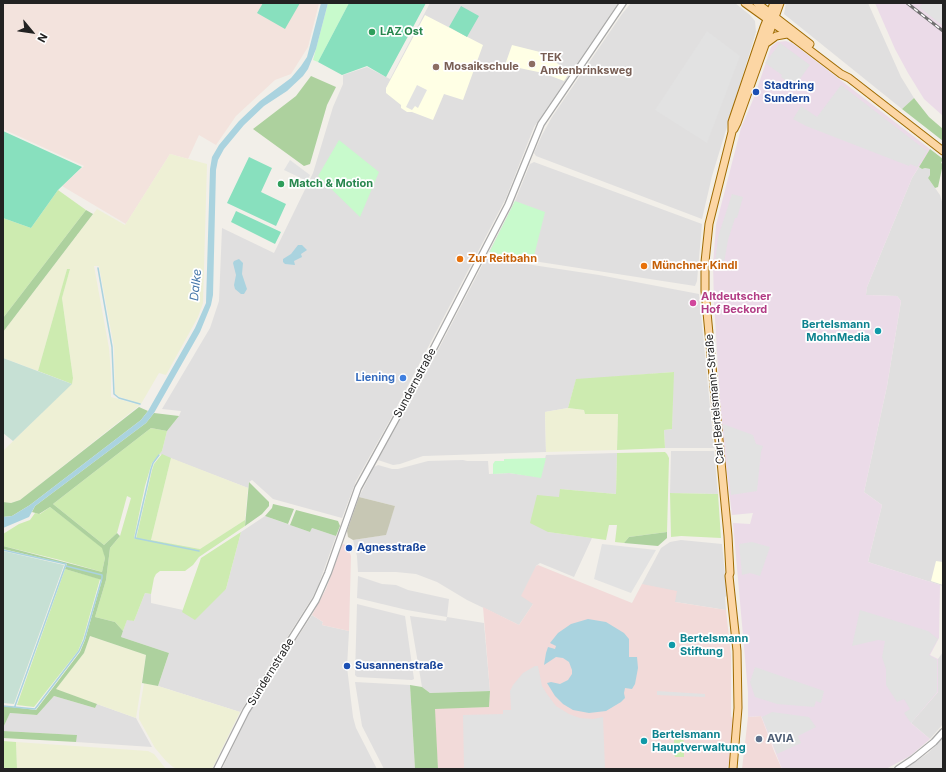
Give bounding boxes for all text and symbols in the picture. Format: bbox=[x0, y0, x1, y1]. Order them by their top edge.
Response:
north arrow bbox=[12, 12, 52, 52]
place label: LAZ Ost bbox=[380, 25, 423, 39]
marker: LAZ Ost bbox=[367, 27, 377, 37]
text: N bbox=[34, 31, 51, 45]
place label: TEK Amtenbrinksweg bbox=[540, 51, 632, 77]
marker: TEK Amtenbrinksweg bbox=[527, 59, 537, 69]
place label: Mosaikschule bbox=[444, 60, 519, 74]
marker: Mosaikschule bbox=[431, 62, 441, 72]
place label: Stadtring Sundern bbox=[764, 79, 814, 105]
marker: Stadtring Sundern bbox=[751, 87, 761, 97]
place label: Match & Motion bbox=[289, 177, 373, 191]
marker: Match & Motion bbox=[276, 179, 286, 189]
place label: Zur Reitbahn bbox=[468, 252, 537, 266]
marker: Zur Reitbahn bbox=[455, 254, 465, 264]
place label: Münchner Kindl bbox=[652, 259, 737, 273]
marker: Münchner Kindl bbox=[639, 261, 649, 271]
water label: Dalke bbox=[187, 268, 205, 302]
place label: Altdeutscher Hof Beckord bbox=[701, 290, 771, 316]
marker: Altdeutscher Hof Beckord bbox=[688, 298, 698, 308]
place label: Bertelsmann MohnMedia bbox=[802, 318, 870, 344]
marker: Bertelsmann MohnMedia bbox=[873, 326, 883, 336]
street label: Carl-Bertelsmann-Straße bbox=[703, 333, 727, 465]
street label: Sundernstraße bbox=[391, 346, 439, 420]
place label: Liening bbox=[356, 371, 395, 385]
marker: Liening bbox=[398, 373, 408, 383]
place label: Agnesstraße bbox=[357, 541, 426, 555]
marker: Agnesstraße bbox=[344, 543, 354, 553]
place label: Bertelsmann Stiftung bbox=[680, 632, 748, 658]
street label: Sundernstraße bbox=[245, 636, 297, 708]
marker: Bertelsmann Stiftung bbox=[667, 640, 677, 650]
place label: Susannenstraße bbox=[355, 659, 443, 673]
marker: Susannenstraße bbox=[342, 661, 352, 671]
place label: Bertelsmann Hauptverwaltung bbox=[652, 728, 746, 754]
place label: AVIA bbox=[767, 732, 794, 746]
marker: AVIA bbox=[754, 734, 764, 744]
marker: Bertelsmann Hauptverwaltung bbox=[639, 736, 649, 746]

